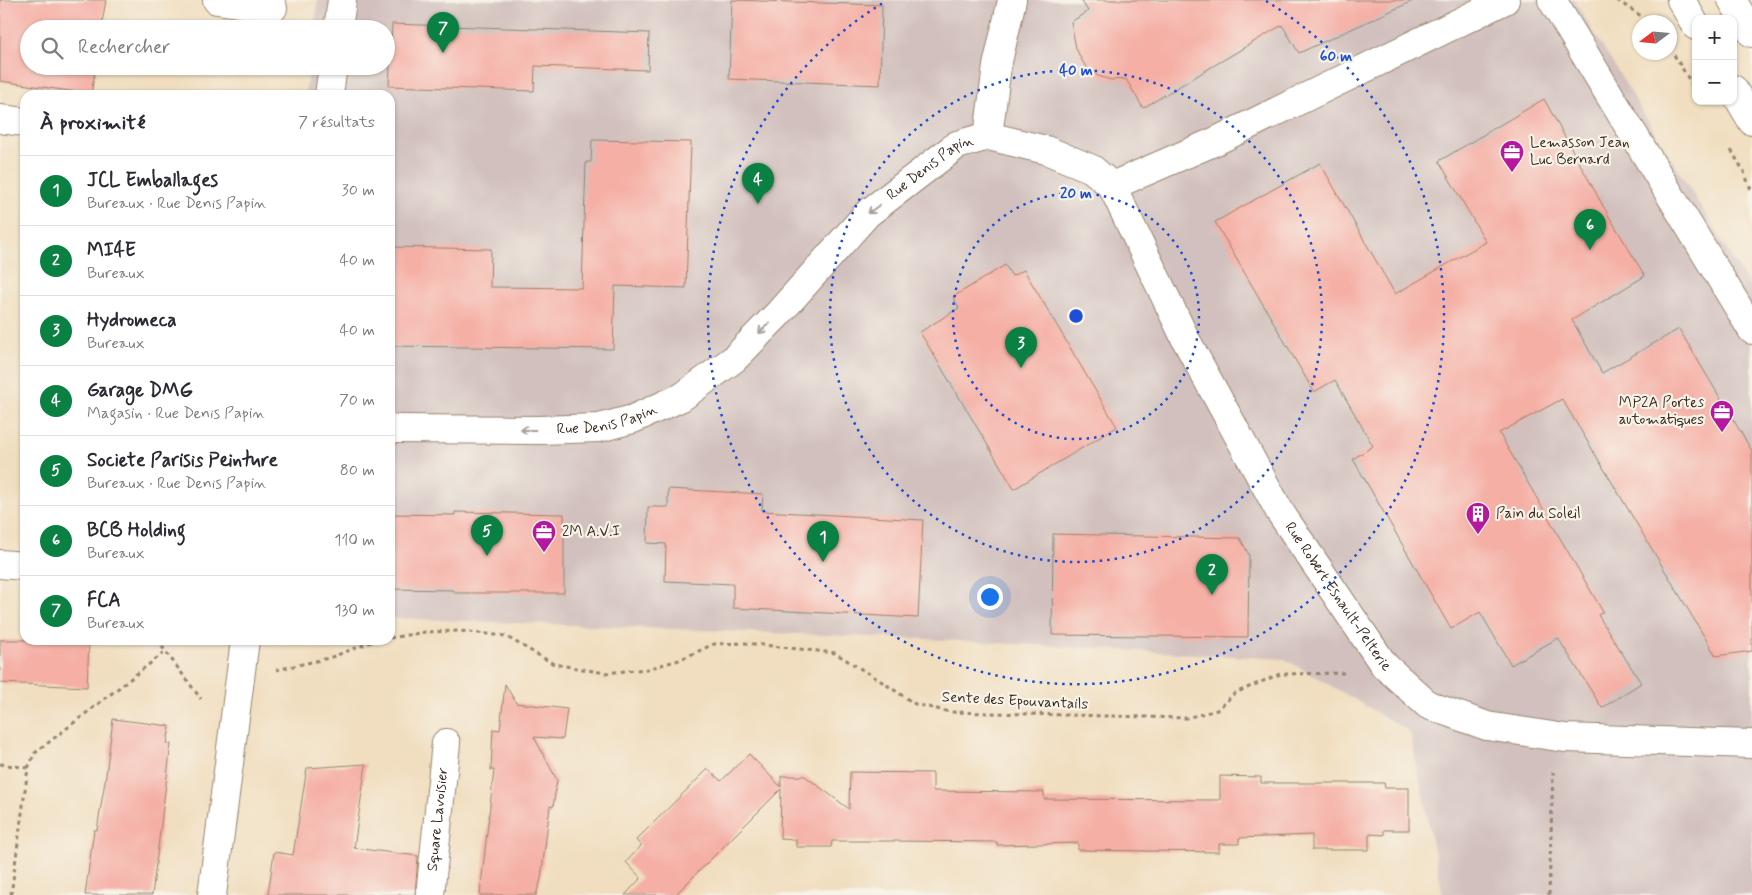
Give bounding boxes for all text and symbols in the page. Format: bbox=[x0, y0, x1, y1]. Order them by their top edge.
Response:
pin: 7 bbox=[427, 12, 459, 53]
north arrow bbox=[1632, 15, 1677, 60]
map controls bbox=[1692, 15, 1737, 105]
button: + bbox=[1692, 15, 1737, 60]
search box bbox=[20, 20, 395, 75]
icon: search bbox=[38, 34, 66, 62]
text: Rechercher bbox=[78, 35, 170, 60]
text: 60 m bbox=[1320, 47, 1352, 67]
button: − bbox=[1692, 60, 1737, 105]
text: 40 m bbox=[1059, 61, 1093, 81]
text: À proximité bbox=[40, 109, 146, 137]
text: 7 résultats bbox=[298, 112, 375, 133]
street label: Rue Denis Papin bbox=[883, 131, 976, 205]
place label: Lemasson Jean Luc Bernard bbox=[1530, 133, 1629, 170]
office icon: Lemasson Jean Luc Bernard bbox=[1499, 139, 1525, 173]
pin: 4 bbox=[742, 163, 774, 204]
text: JCL Emballages bbox=[87, 168, 218, 193]
text: 1 bbox=[52, 180, 60, 201]
text: 30 m bbox=[342, 180, 375, 201]
text: 20 m bbox=[1060, 184, 1092, 204]
text: Bureaux · Rue Denis Papin bbox=[87, 193, 267, 214]
one-way arrow bbox=[868, 203, 881, 214]
pin: 6 bbox=[1574, 209, 1606, 250]
text: MI4E bbox=[87, 238, 136, 263]
text: 2 bbox=[52, 250, 60, 271]
text: 40 m bbox=[339, 250, 375, 271]
text: Bureaux bbox=[87, 263, 145, 284]
centre of rings bbox=[1067, 307, 1085, 325]
text: Hydromeca bbox=[87, 308, 177, 333]
text: 3 bbox=[52, 320, 60, 341]
text: 40 m bbox=[339, 320, 375, 341]
one-way arrow bbox=[758, 322, 770, 334]
pin: 3 bbox=[1005, 327, 1037, 368]
text: Bureaux bbox=[87, 333, 145, 354]
text: Garage DMG bbox=[87, 378, 193, 403]
text: 4 bbox=[51, 390, 61, 411]
text: 70 m bbox=[339, 390, 375, 411]
place label: MP2A Portes automatiques bbox=[1619, 393, 1704, 430]
street label: Rue Denis Papin bbox=[556, 399, 660, 439]
office icon: MP2A Portes automatiques bbox=[1709, 399, 1735, 433]
text: Magasin · Rue Denis Papin bbox=[87, 403, 265, 424]
one-way arrow bbox=[520, 425, 536, 435]
text: Societe Parisis Peinture bbox=[87, 448, 278, 473]
text: 5 bbox=[51, 460, 61, 481]
text: 80 m bbox=[340, 460, 375, 481]
text: Bureaux · Rue Denis Papin bbox=[87, 473, 267, 494]
building icon: Pain du Soleil bbox=[1465, 501, 1491, 535]
place label: Pain du Soleil bbox=[1496, 504, 1581, 524]
pin: 5 bbox=[471, 515, 503, 556]
text: BCB Holding bbox=[87, 518, 186, 543]
street label: Rue Robert Esnault-Pelterie bbox=[1280, 518, 1395, 676]
office icon: 2M A.V.I bbox=[531, 519, 557, 553]
pin: 1 bbox=[807, 521, 839, 562]
place label: 2M A.V.I bbox=[562, 522, 620, 542]
text: 6 bbox=[52, 530, 60, 551]
text: 110 m bbox=[334, 530, 375, 551]
text: Bureaux bbox=[87, 543, 145, 564]
pin: 2 bbox=[1196, 554, 1228, 595]
your location bbox=[977, 584, 1003, 610]
text: FCA bbox=[87, 588, 121, 613]
text: 7 bbox=[51, 600, 61, 621]
text: 130 m bbox=[334, 600, 375, 621]
text: Bureaux bbox=[87, 613, 145, 634]
street label: Sente des Epouvantails bbox=[941, 687, 1089, 715]
street label: Square Lavoisier bbox=[423, 766, 453, 872]

